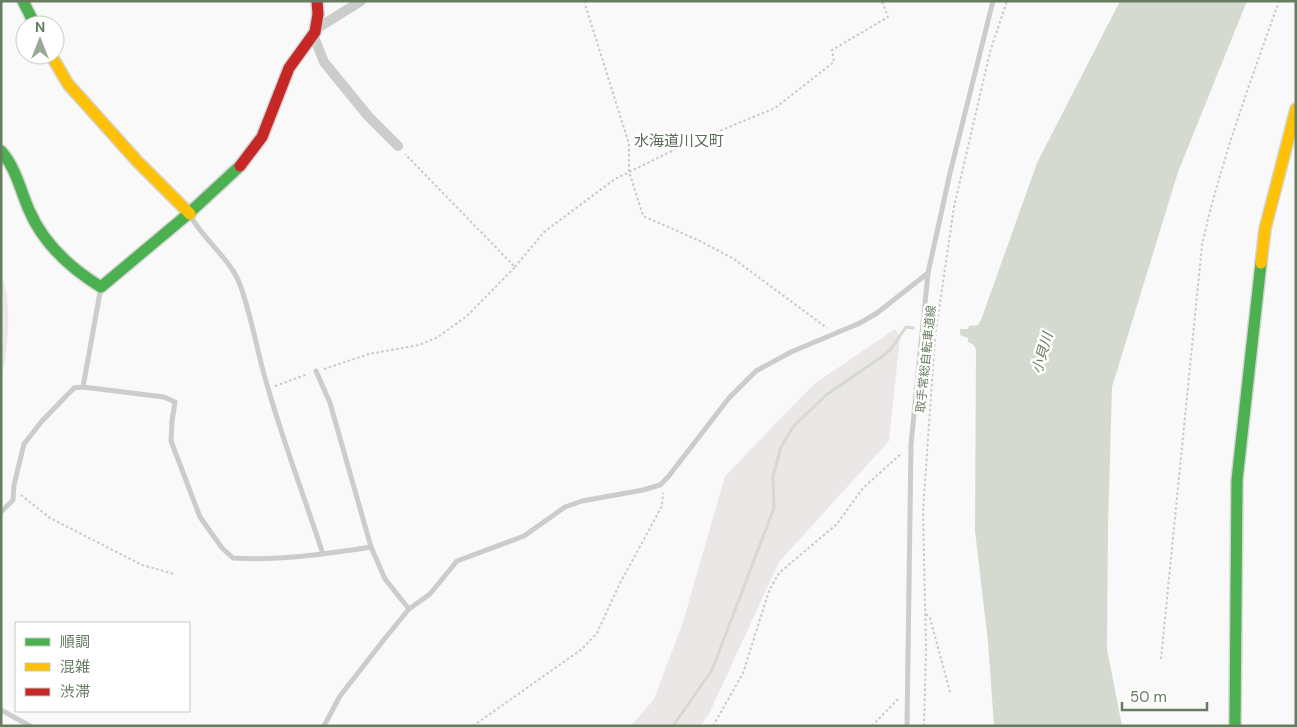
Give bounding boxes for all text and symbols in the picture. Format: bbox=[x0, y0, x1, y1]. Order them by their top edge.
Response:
north arrow bbox=[15, 15, 65, 65]
text: N bbox=[35, 18, 45, 36]
district label: 水海道川又町 bbox=[634, 131, 724, 151]
street label: 取手常総自転車道線 bbox=[912, 304, 940, 414]
water label: 小貝川 bbox=[1028, 328, 1057, 376]
legend bbox=[15, 622, 190, 712]
text: 順調 bbox=[60, 632, 90, 652]
text: 混雑 bbox=[60, 657, 90, 677]
scale bar bbox=[1122, 680, 1207, 712]
text: 渋滞 bbox=[60, 682, 90, 702]
text: 50 m bbox=[1130, 687, 1167, 707]

